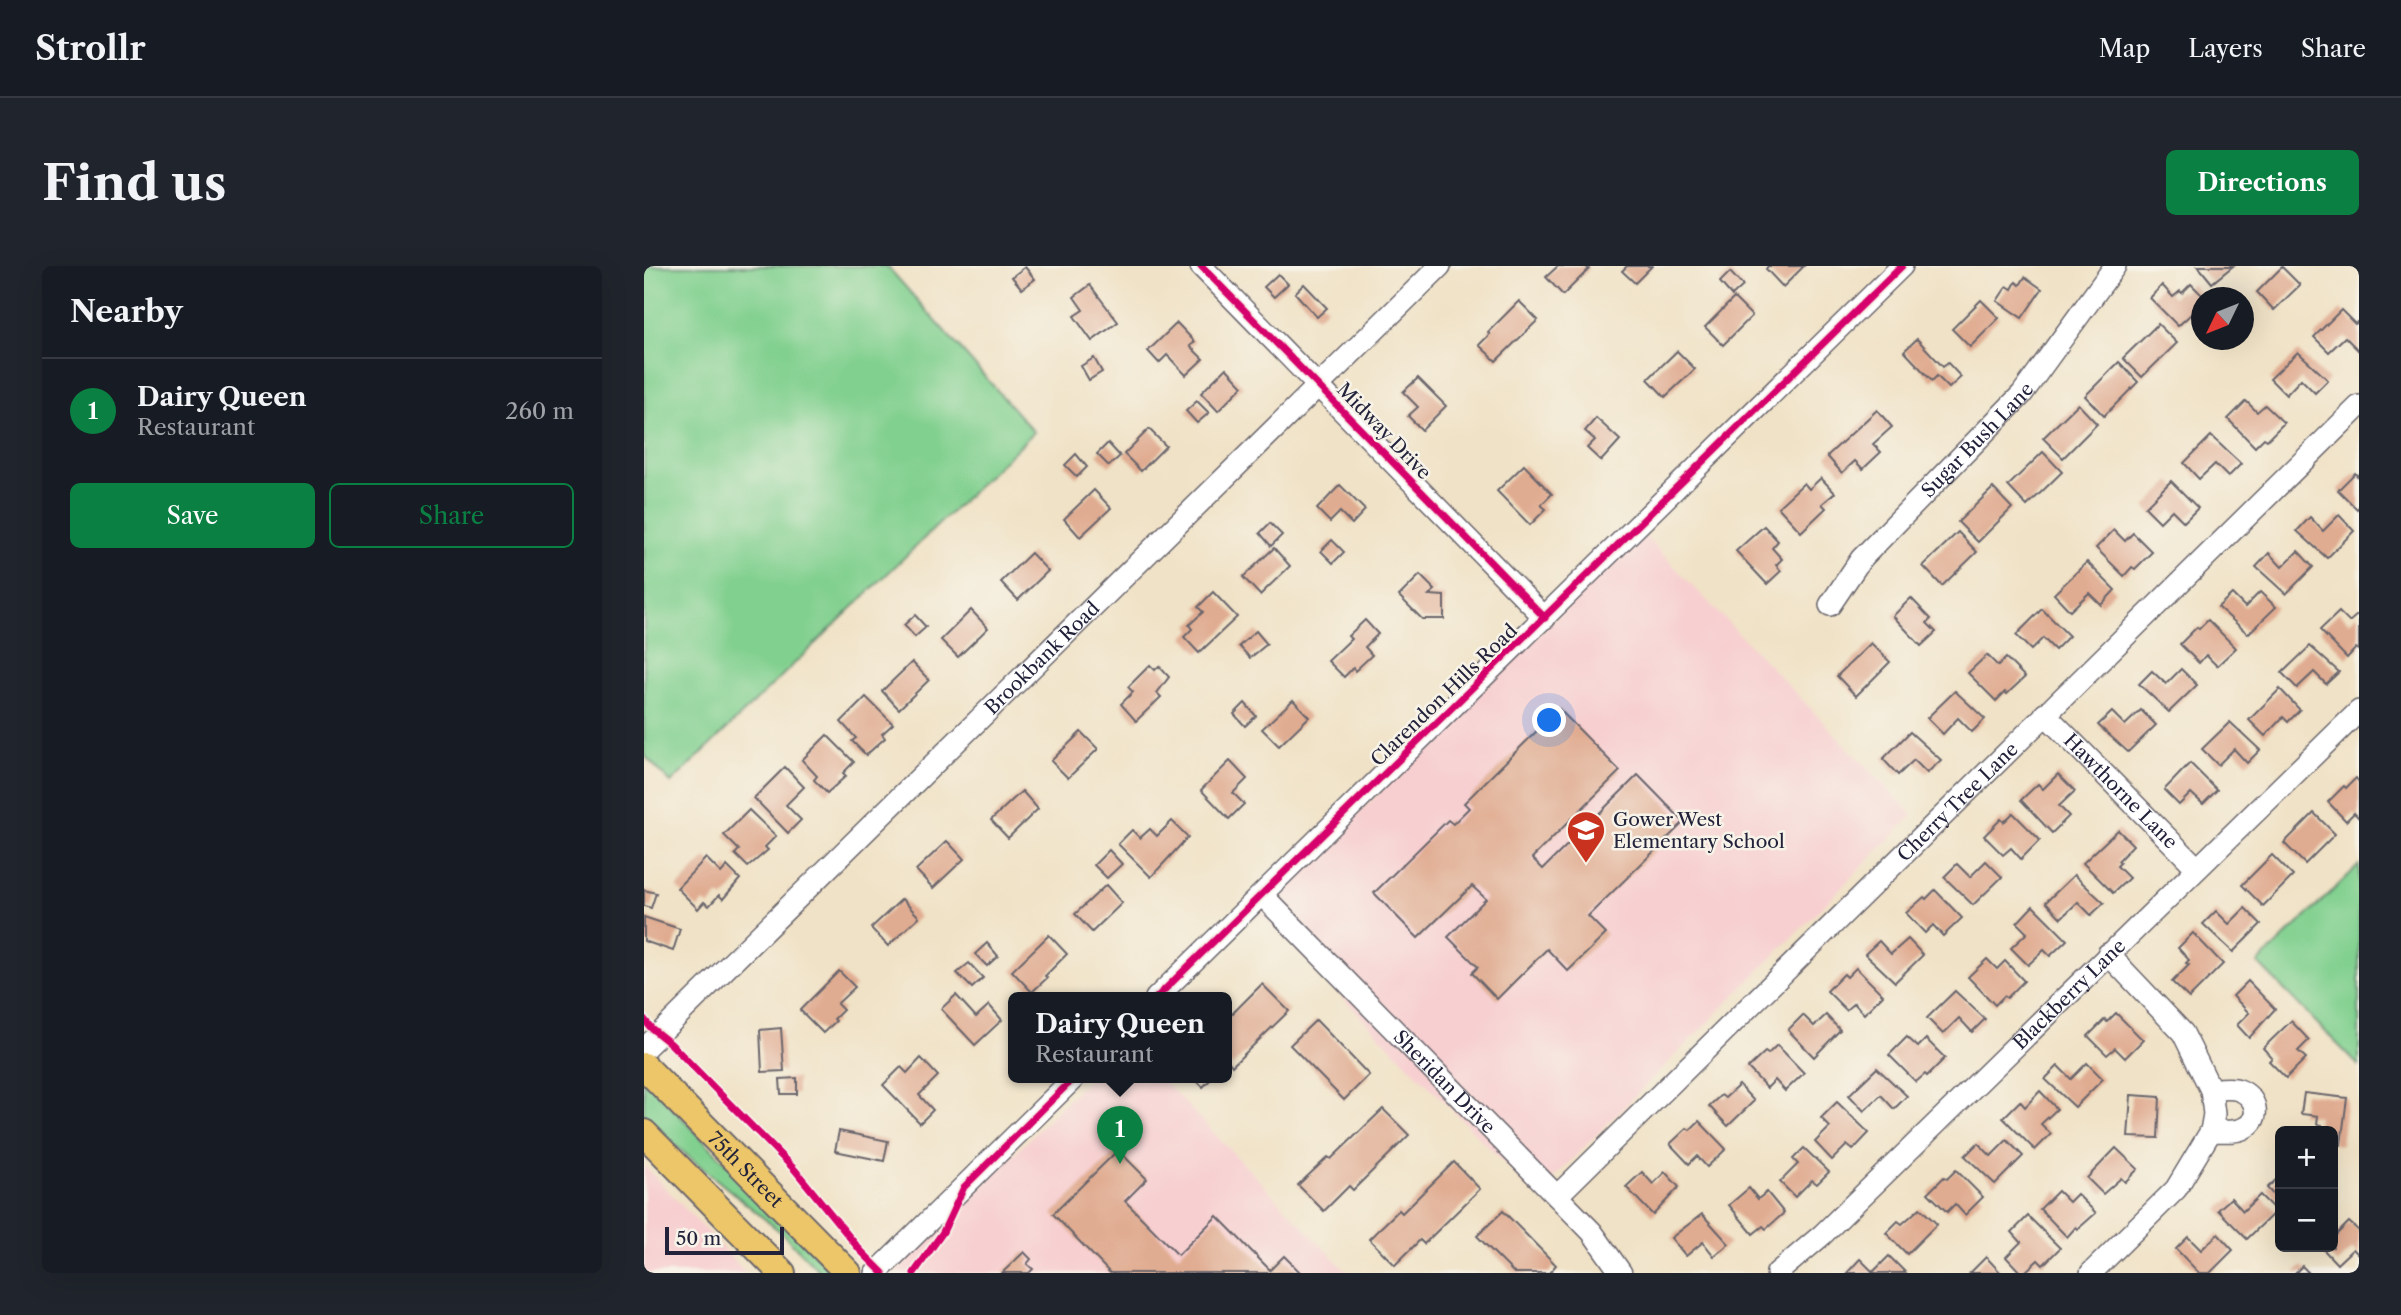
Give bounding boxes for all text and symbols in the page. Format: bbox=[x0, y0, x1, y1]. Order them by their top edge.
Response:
text: Strollr bbox=[35, 28, 146, 69]
text: Map bbox=[2099, 34, 2150, 63]
text: Layers bbox=[2188, 34, 2263, 63]
text: Share bbox=[2301, 34, 2366, 63]
button: Directions bbox=[2166, 150, 2359, 215]
text: Find us bbox=[42, 152, 226, 213]
north arrow bbox=[2191, 287, 2254, 350]
text: Nearby bbox=[70, 293, 183, 330]
street label: Midway Drive bbox=[1332, 378, 1436, 484]
street label: Sugar Bush Lane bbox=[1916, 378, 2038, 502]
text: Dairy Queen bbox=[137, 381, 307, 413]
text: 1 bbox=[88, 397, 98, 425]
text: 260 m bbox=[505, 397, 574, 425]
text: Restaurant bbox=[137, 413, 255, 441]
button: Save bbox=[70, 483, 315, 548]
button: Share bbox=[329, 483, 574, 548]
street label: Brookbank Road bbox=[980, 596, 1104, 719]
street label: Clarendon Hills Road bbox=[1366, 619, 1522, 771]
your location bbox=[1532, 703, 1566, 737]
street label: Hawthorne Lane bbox=[2059, 729, 2183, 853]
street label: Cherry Tree Lane bbox=[1892, 737, 2022, 866]
place label: Gower West Elementary School bbox=[1613, 808, 1785, 853]
school or university icon: Gower West Elementary School bbox=[1565, 809, 1607, 864]
street label: Blackberry Lane bbox=[2008, 934, 2130, 1054]
popup bbox=[1008, 992, 1232, 1083]
text: Dairy Queen bbox=[1035, 1008, 1205, 1040]
street label: Sheridan Drive bbox=[1389, 1025, 1500, 1138]
text: Restaurant bbox=[1035, 1040, 1153, 1068]
pin: 1 bbox=[1097, 1106, 1143, 1164]
map controls bbox=[2275, 1126, 2338, 1252]
button: + bbox=[2275, 1126, 2338, 1189]
street label: 75th Street bbox=[703, 1127, 788, 1212]
button: − bbox=[2275, 1189, 2338, 1252]
scale bar bbox=[665, 1224, 784, 1256]
text: 50 m bbox=[676, 1227, 721, 1250]

